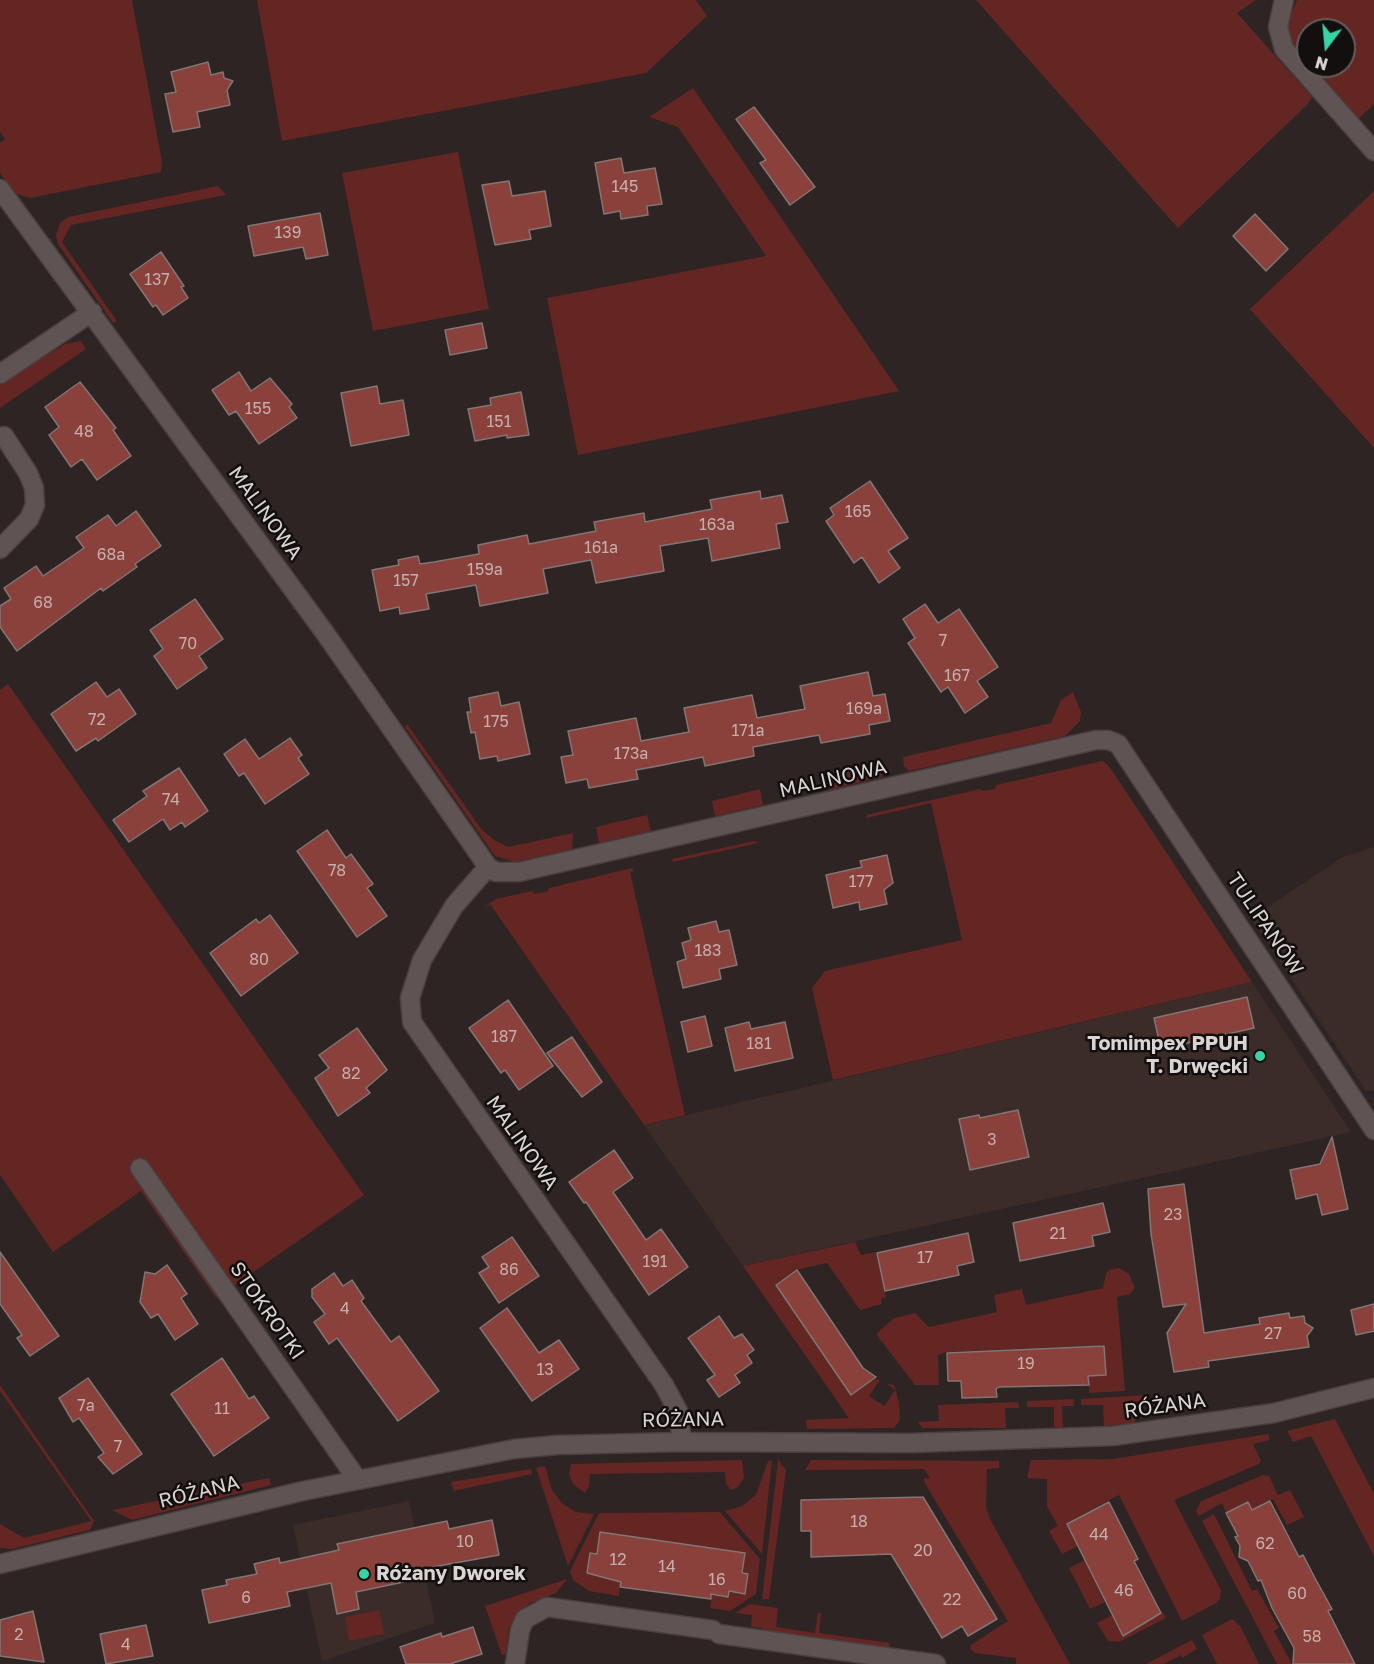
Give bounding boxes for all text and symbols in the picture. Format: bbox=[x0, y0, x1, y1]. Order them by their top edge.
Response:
north arrow bbox=[1296, 18, 1356, 78]
text: N bbox=[1313, 52, 1330, 75]
house number: 145 bbox=[612, 177, 638, 197]
house number: 139 bbox=[275, 223, 301, 243]
house number: 137 bbox=[144, 270, 170, 290]
house number: 155 bbox=[245, 399, 271, 419]
house number: 151 bbox=[487, 412, 511, 432]
house number: 48 bbox=[74, 422, 94, 442]
street label: MALINOWA bbox=[223, 462, 307, 564]
house number: 165 bbox=[845, 502, 871, 522]
house number: 163a bbox=[699, 515, 735, 535]
house number: 161a bbox=[584, 538, 618, 558]
house number: 68a bbox=[97, 545, 125, 565]
house number: 159a bbox=[467, 560, 503, 580]
house number: 157 bbox=[393, 571, 419, 591]
house number: 68 bbox=[33, 593, 53, 613]
house number: 7 bbox=[939, 631, 947, 651]
house number: 70 bbox=[179, 634, 197, 654]
house number: 167 bbox=[944, 666, 970, 686]
house number: 169a bbox=[846, 699, 882, 719]
house number: 72 bbox=[88, 710, 106, 730]
house number: 175 bbox=[483, 712, 509, 732]
house number: 171a bbox=[731, 721, 765, 741]
house number: 173a bbox=[614, 744, 648, 764]
street label: MALINOWA bbox=[777, 755, 889, 803]
house number: 74 bbox=[162, 790, 180, 810]
house number: 78 bbox=[328, 861, 346, 881]
street label: TULIPANÓW bbox=[1222, 868, 1308, 980]
house number: 177 bbox=[849, 872, 873, 892]
house number: 183 bbox=[695, 941, 721, 961]
house number: 80 bbox=[249, 950, 269, 970]
house number: 187 bbox=[491, 1027, 517, 1047]
place label: Tomimpex PPUH T. Drwęcki bbox=[1087, 1032, 1248, 1079]
house number: 181 bbox=[746, 1034, 772, 1054]
marker: Tomimpex PPUH T. Drwęcki bbox=[1253, 1049, 1267, 1063]
house number: 82 bbox=[341, 1064, 361, 1084]
street label: MALINOWA bbox=[481, 1091, 563, 1195]
house number: 3 bbox=[987, 1130, 997, 1150]
house number: 23 bbox=[1164, 1205, 1182, 1225]
house number: 21 bbox=[1049, 1224, 1067, 1244]
house number: 17 bbox=[917, 1248, 933, 1268]
house number: 191 bbox=[642, 1252, 668, 1272]
street label: STOKROTKI bbox=[225, 1258, 309, 1364]
house number: 86 bbox=[499, 1260, 519, 1280]
house number: 4 bbox=[340, 1299, 350, 1319]
house number: 27 bbox=[1264, 1324, 1282, 1344]
house number: 19 bbox=[1017, 1354, 1035, 1374]
house number: 13 bbox=[536, 1360, 554, 1380]
street label: RÓŻANA bbox=[1123, 1388, 1207, 1424]
house number: 7a bbox=[77, 1396, 95, 1416]
house number: 11 bbox=[214, 1399, 230, 1419]
street label: RÓŻANA bbox=[642, 1407, 724, 1433]
house number: 7 bbox=[114, 1437, 122, 1457]
street label: RÓŻANA bbox=[156, 1470, 242, 1514]
house number: 18 bbox=[850, 1512, 868, 1532]
house number: 44 bbox=[1089, 1525, 1109, 1545]
house number: 10 bbox=[456, 1532, 474, 1552]
house number: 62 bbox=[1256, 1534, 1274, 1554]
house number: 20 bbox=[913, 1541, 933, 1561]
house number: 12 bbox=[609, 1550, 627, 1570]
house number: 14 bbox=[658, 1557, 676, 1577]
place label: Różany Dworek bbox=[376, 1562, 526, 1586]
marker: Różany Dworek bbox=[357, 1567, 371, 1581]
house number: 16 bbox=[708, 1570, 726, 1590]
house number: 46 bbox=[1114, 1581, 1134, 1601]
house number: 60 bbox=[1287, 1584, 1307, 1604]
house number: 6 bbox=[241, 1588, 251, 1608]
house number: 22 bbox=[943, 1590, 961, 1610]
house number: 2 bbox=[14, 1625, 24, 1645]
house number: 58 bbox=[1302, 1627, 1322, 1647]
house number: 4 bbox=[121, 1635, 131, 1655]

